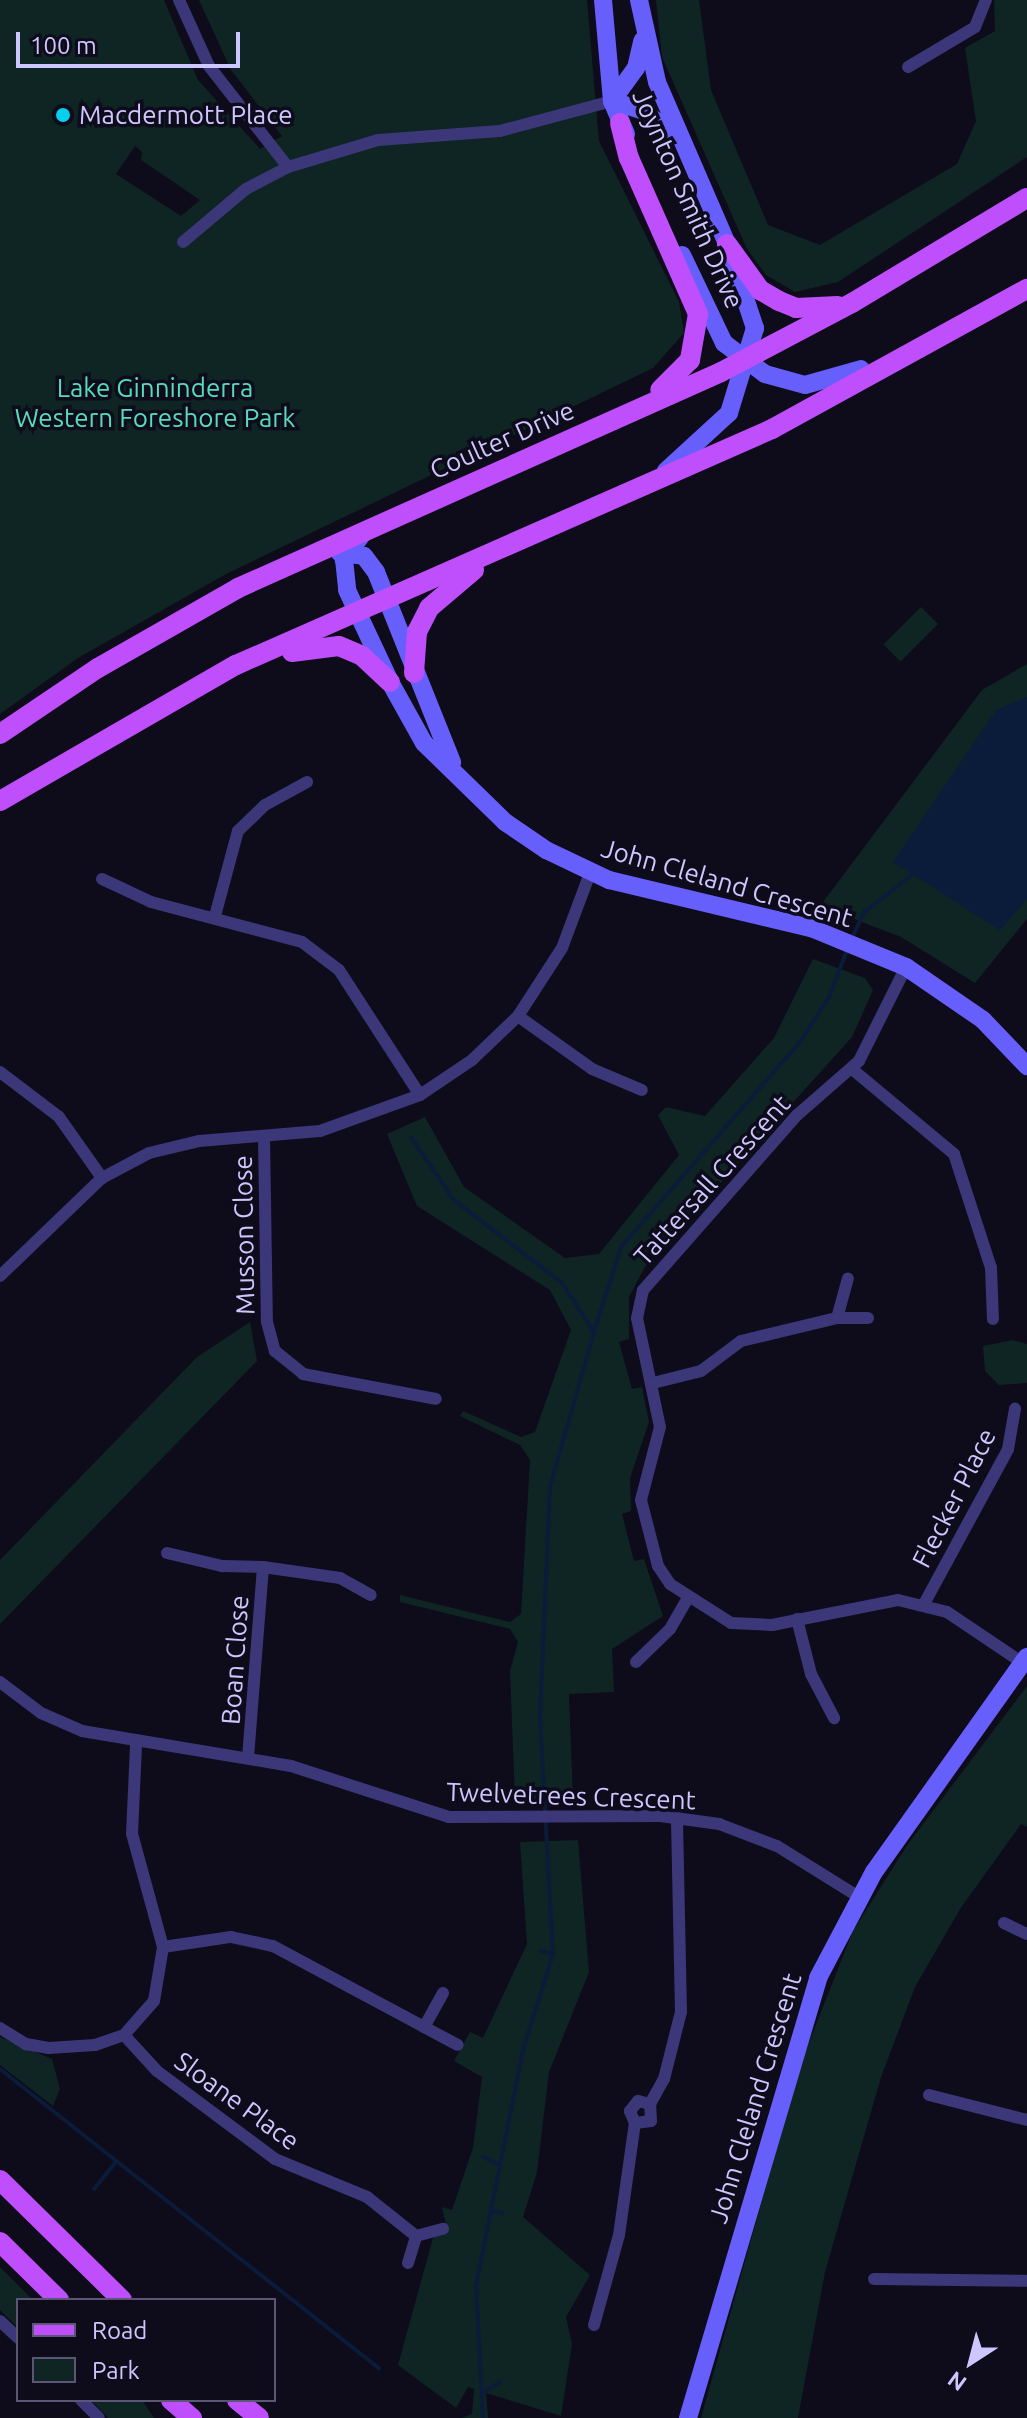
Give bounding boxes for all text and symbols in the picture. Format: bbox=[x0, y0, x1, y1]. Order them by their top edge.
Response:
scale bar bbox=[20, 16, 244, 66]
text: 100 m bbox=[30, 32, 97, 59]
street label: Joynton Smith Drive bbox=[626, 85, 750, 313]
place label: Macdermott Place bbox=[79, 99, 293, 131]
marker: Macdermott Place bbox=[54, 106, 72, 124]
park label: Lake Ginninderra Western Foreshore Park bbox=[15, 372, 295, 434]
street label: Coulter Drive bbox=[425, 394, 579, 486]
street label: John Cleland Crescent bbox=[598, 832, 856, 934]
street label: Tattersall Crescent bbox=[627, 1088, 797, 1272]
street label: Musson Close bbox=[227, 1155, 261, 1315]
street label: Flecker Place bbox=[906, 1423, 1002, 1573]
street label: Boan Close bbox=[215, 1594, 255, 1726]
street label: Twelvetrees Crescent bbox=[446, 1776, 696, 1816]
street label: John Cleland Crescent bbox=[702, 1969, 808, 2227]
street label: Sloane Place bbox=[169, 2045, 305, 2157]
legend bbox=[16, 2298, 276, 2402]
text: Road bbox=[92, 2317, 147, 2344]
north arrow bbox=[931, 2322, 1011, 2402]
text: Park bbox=[92, 2357, 140, 2384]
text: N bbox=[943, 2367, 971, 2397]

